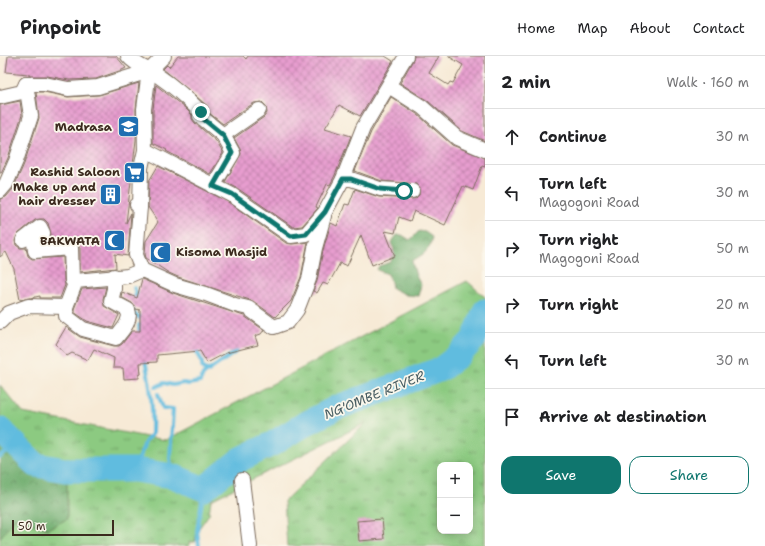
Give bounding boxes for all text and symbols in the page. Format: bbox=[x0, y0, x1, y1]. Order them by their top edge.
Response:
text: Pinpoint bbox=[20, 15, 101, 40]
text: Home bbox=[517, 19, 556, 37]
text: Map bbox=[578, 19, 608, 37]
text: About bbox=[630, 19, 671, 37]
text: Contact bbox=[693, 19, 745, 37]
text: 2 min bbox=[501, 71, 551, 93]
text: Walk · 160 m bbox=[667, 74, 749, 91]
route end bbox=[192, 103, 210, 121]
school or university icon: Madrasa bbox=[115, 114, 141, 140]
place label: Madrasa bbox=[55, 119, 113, 135]
icon: ahead bbox=[501, 126, 523, 148]
text: Continue bbox=[539, 127, 607, 147]
text: 30 m bbox=[715, 128, 749, 145]
supermarket icon: Rashid Saloon bbox=[122, 159, 148, 185]
place label: Rashid Saloon bbox=[30, 164, 120, 180]
text: Turn left bbox=[539, 174, 607, 194]
place label: Make up and hair dresser bbox=[13, 179, 97, 209]
building icon: Make up and hair dresser bbox=[98, 181, 124, 207]
route start bbox=[395, 182, 413, 200]
icon: left bbox=[501, 182, 523, 204]
text: 30 m bbox=[715, 184, 749, 201]
text: Magogoni Road bbox=[539, 194, 639, 211]
mosque icon: BAKWATA bbox=[102, 228, 128, 254]
text: Turn right bbox=[539, 230, 619, 250]
place label: BAKWATA bbox=[40, 233, 100, 249]
icon: right bbox=[501, 238, 523, 260]
mosque icon: Kisoma Masjid bbox=[147, 239, 173, 265]
text: 50 m bbox=[716, 240, 749, 257]
place label: Kisoma Masjid bbox=[176, 244, 267, 260]
text: Magogoni Road bbox=[539, 250, 639, 267]
icon: right bbox=[501, 294, 523, 316]
text: Turn right bbox=[539, 295, 619, 315]
text: 20 m bbox=[716, 296, 749, 313]
icon: left bbox=[501, 350, 523, 372]
text: Turn left bbox=[539, 351, 607, 371]
text: 30 m bbox=[715, 352, 749, 369]
water label: NG'OMBE RIVER bbox=[321, 367, 428, 423]
icon: arrive bbox=[501, 406, 523, 428]
text: Arrive at destination bbox=[539, 407, 707, 427]
button: Save bbox=[501, 456, 621, 494]
button: Share bbox=[629, 456, 749, 494]
map controls bbox=[437, 462, 473, 534]
button: + bbox=[437, 462, 473, 498]
button: − bbox=[437, 498, 473, 534]
scale bar bbox=[12, 518, 114, 537]
text: 50 m bbox=[18, 519, 46, 534]

